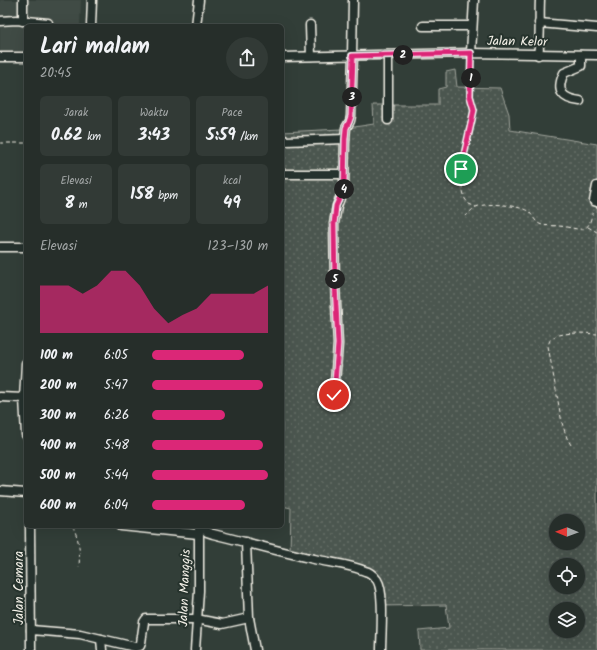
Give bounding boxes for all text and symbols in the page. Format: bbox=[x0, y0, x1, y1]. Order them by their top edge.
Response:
text: Lari malam bbox=[40, 30, 150, 65]
street label: Jalan Kelor bbox=[487, 31, 548, 53]
button: share bbox=[226, 37, 268, 79]
pin: 2 bbox=[393, 45, 413, 65]
text: 2 bbox=[400, 46, 406, 64]
text: 20:45 bbox=[40, 63, 71, 84]
pin: 1 bbox=[461, 68, 481, 88]
text: 1 bbox=[469, 69, 473, 87]
pin: 3 bbox=[342, 87, 362, 107]
text: 3 bbox=[349, 88, 355, 106]
text: Jarak bbox=[64, 104, 88, 122]
text: Waktu bbox=[140, 104, 168, 122]
text: Pace bbox=[222, 104, 242, 122]
text: 0.62 bbox=[51, 122, 83, 149]
text: 3:43 bbox=[138, 122, 170, 149]
text: 5:59 bbox=[206, 122, 236, 149]
text: km bbox=[83, 128, 101, 146]
text: /km bbox=[236, 128, 258, 146]
pin bbox=[444, 152, 478, 186]
icon: arrive bbox=[450, 158, 472, 180]
text: Elevasi bbox=[60, 172, 92, 190]
text: kcal bbox=[223, 172, 241, 190]
pin: 4 bbox=[334, 179, 354, 199]
text: 4 bbox=[341, 180, 347, 198]
text: 158 bbox=[130, 181, 154, 208]
text: bpm bbox=[154, 187, 178, 205]
text: 8 bbox=[64, 190, 74, 217]
text: 49 bbox=[223, 190, 241, 217]
text: m bbox=[74, 196, 88, 214]
text: Elevasi bbox=[40, 236, 77, 257]
text: 123–130 m bbox=[207, 236, 268, 257]
pin: 5 bbox=[325, 269, 345, 289]
text: 5 bbox=[332, 270, 338, 288]
text: 100 m bbox=[40, 345, 73, 366]
text: 6:05 bbox=[104, 345, 128, 366]
text: 200 m bbox=[40, 375, 77, 396]
text: 5:47 bbox=[104, 375, 127, 396]
pin bbox=[317, 378, 351, 412]
icon: check bbox=[323, 384, 345, 406]
text: 300 m bbox=[40, 405, 76, 426]
text: 6:26 bbox=[104, 405, 129, 426]
text: 400 m bbox=[40, 435, 76, 456]
text: 5:48 bbox=[104, 435, 129, 456]
text: 500 m bbox=[40, 465, 76, 486]
text: 5:44 bbox=[104, 465, 129, 486]
text: 600 m bbox=[40, 495, 76, 516]
text: 6:04 bbox=[104, 495, 128, 516]
north arrow bbox=[549, 514, 585, 550]
map controls bbox=[549, 514, 585, 638]
street label: Jalan Manggis bbox=[173, 548, 197, 627]
street label: Jalan Cemara bbox=[9, 551, 30, 625]
button: locate bbox=[549, 558, 585, 594]
button: layers bbox=[549, 602, 585, 638]

